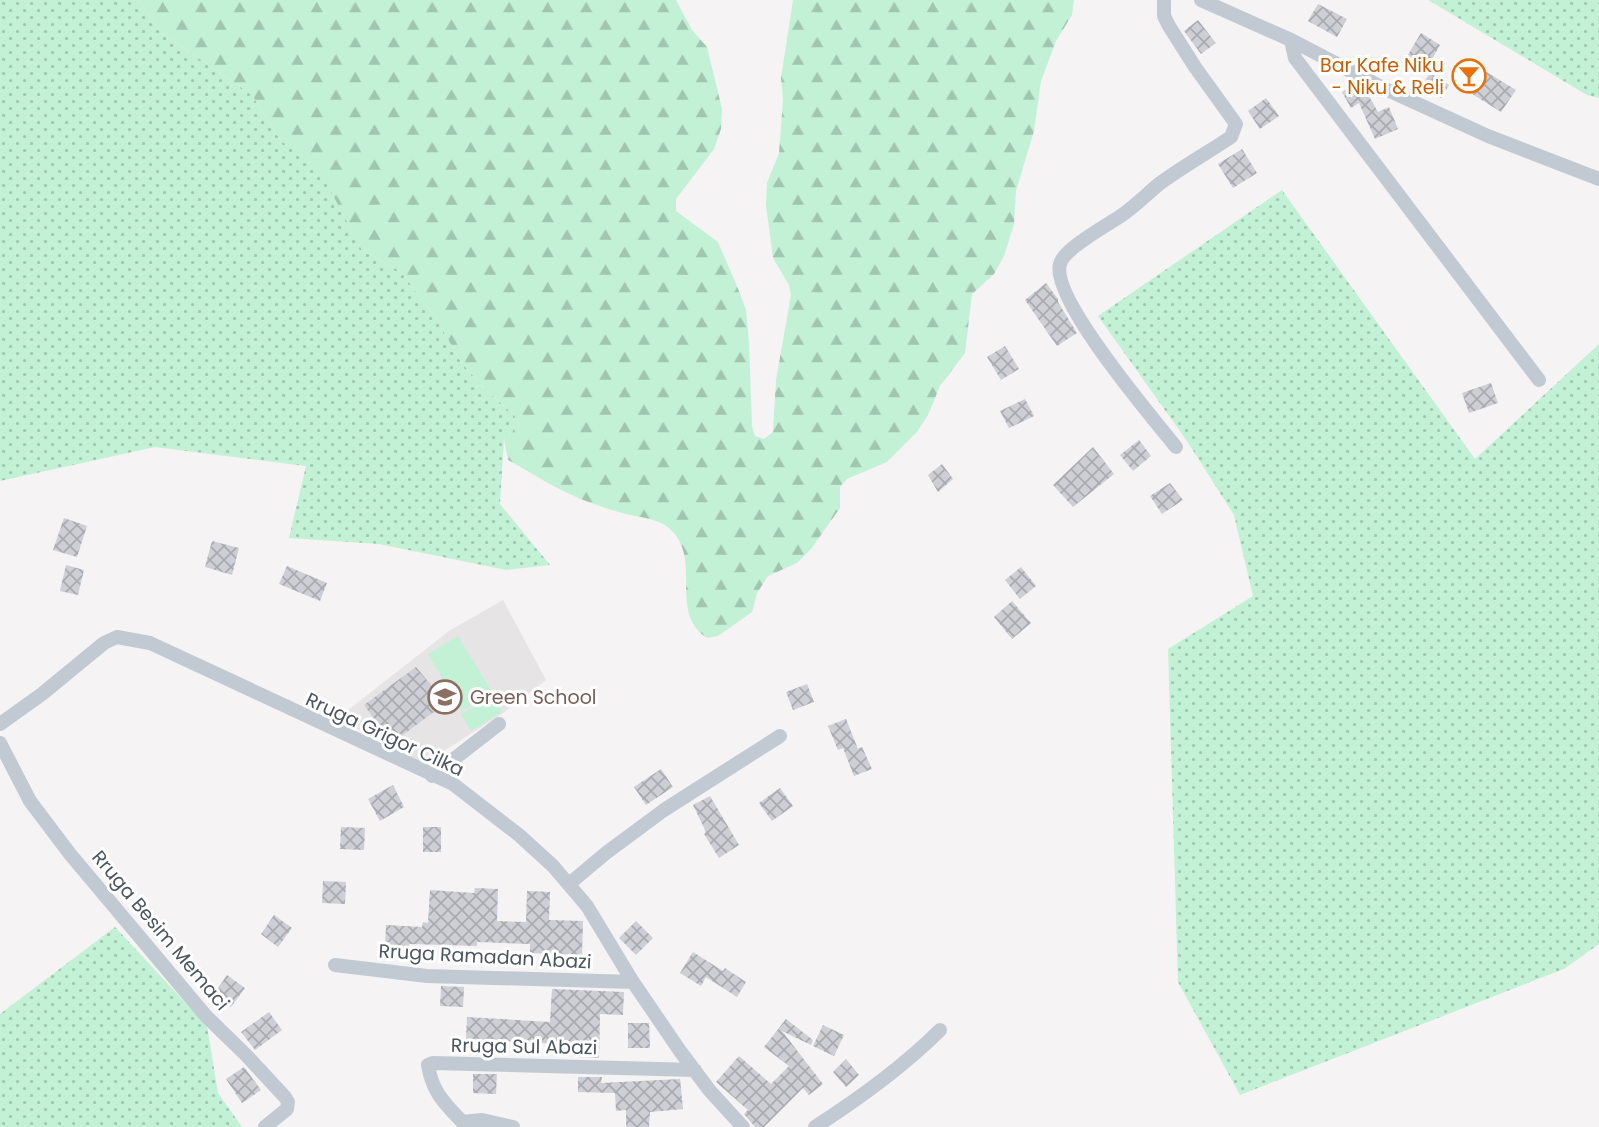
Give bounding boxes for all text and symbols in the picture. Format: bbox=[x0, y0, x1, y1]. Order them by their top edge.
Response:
place label: Bar Kafe Niku - Niku & Reli bbox=[1320, 52, 1444, 101]
bar icon: Bar Kafe Niku - Niku & Reli bbox=[1450, 57, 1488, 95]
school or university icon: Green School bbox=[426, 678, 464, 716]
place label: Green School bbox=[470, 684, 597, 711]
street label: Rruga Grigor Cilka bbox=[301, 686, 468, 783]
street label: Rruga Besim Memaci bbox=[86, 845, 236, 1016]
street label: Rruga Ramadan Abazi bbox=[378, 937, 592, 976]
street label: Rruga Sul Abazi bbox=[451, 1032, 597, 1061]

